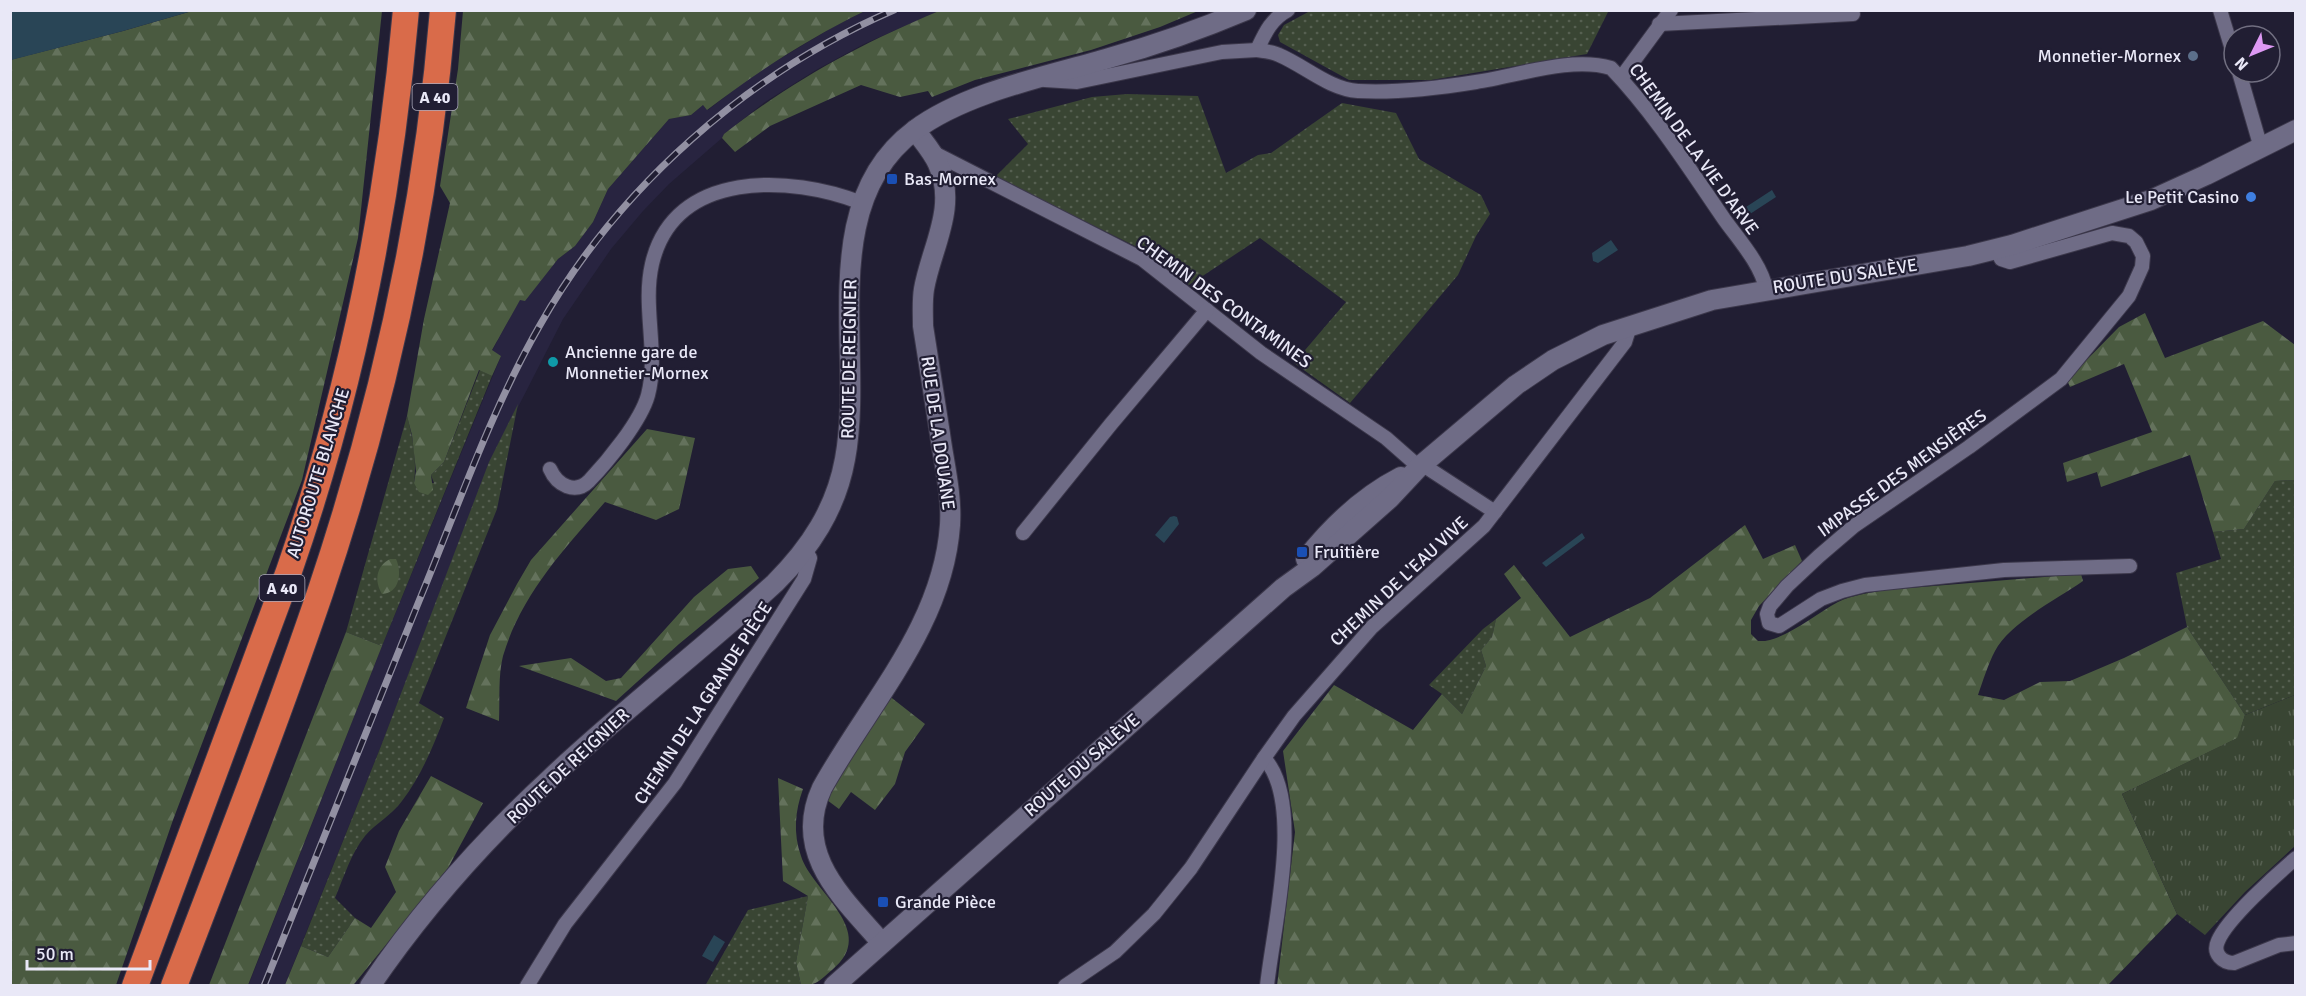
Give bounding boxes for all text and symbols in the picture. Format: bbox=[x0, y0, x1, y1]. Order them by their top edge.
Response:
north arrow bbox=[2222, 24, 2282, 84]
place label: Monnetier-Mornex bbox=[2038, 45, 2182, 67]
marker: Monnetier-Mornex bbox=[2186, 49, 2200, 63]
text: N bbox=[2231, 53, 2253, 74]
street label: CHEMIN DE LA VIE D'ARVE bbox=[1624, 59, 1764, 239]
road number: A 40 bbox=[412, 84, 458, 110]
place label: Bas-Mornex bbox=[904, 168, 997, 190]
marker: Bas-Mornex bbox=[885, 172, 899, 186]
place label: Le Petit Casino bbox=[2125, 186, 2239, 208]
marker: Le Petit Casino bbox=[2244, 190, 2258, 204]
street label: CHEMIN DES CONTAMINES bbox=[1132, 231, 1316, 373]
street label: ROUTE DU SALÈVE bbox=[1771, 254, 1919, 298]
street label: ROUTE DE REIGNIER bbox=[837, 279, 861, 439]
place label: Ancienne gare de Monnetier-Mornex bbox=[565, 341, 709, 384]
marker: Ancienne gare de Monnetier-Mornex bbox=[546, 355, 560, 369]
street label: RUE DE LA DOUANE bbox=[916, 355, 960, 511]
street label: AUTOROUTE BLANCHE bbox=[282, 385, 354, 561]
street label: IMPASSE DES MENSIÈRES bbox=[1813, 404, 1991, 542]
street label: CHEMIN DE L'EAU VIVE bbox=[1325, 511, 1473, 651]
place label: Fruitière bbox=[1314, 541, 1380, 563]
marker: Fruitière bbox=[1295, 545, 1309, 559]
road number: A 40 bbox=[260, 575, 304, 601]
street label: CHEMIN DE LA GRANDE PIÈCE bbox=[629, 598, 777, 808]
street label: ROUTE DE REIGNIER bbox=[502, 703, 634, 828]
street label: ROUTE DU SALÈVE bbox=[1020, 709, 1144, 821]
place label: Grande Pièce bbox=[895, 891, 996, 913]
marker: Grande Pièce bbox=[876, 895, 890, 909]
scale bar bbox=[27, 933, 150, 971]
text: 50 m bbox=[36, 943, 74, 965]

